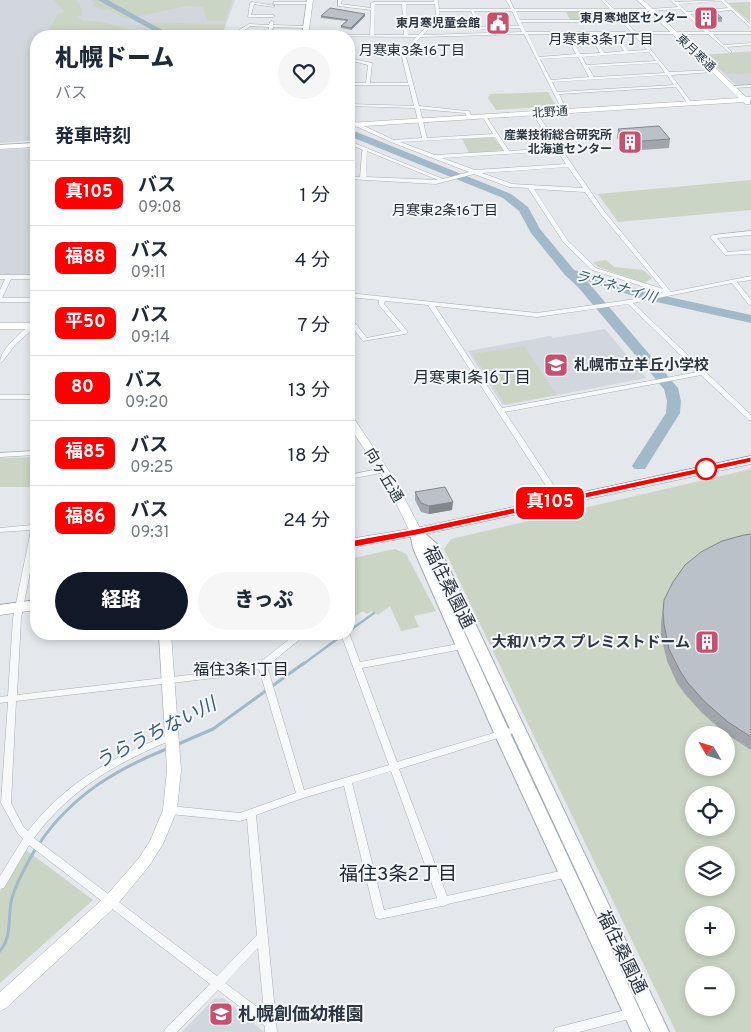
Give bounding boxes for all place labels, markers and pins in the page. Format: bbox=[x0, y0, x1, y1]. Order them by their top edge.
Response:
building icon: 東月寒地区センター bbox=[693, 5, 719, 31]
public building icon: 東月寒児童会館 bbox=[485, 10, 511, 36]
place label: 東月寒地区センター bbox=[580, 11, 688, 27]
place label: 東月寒児童会館 bbox=[396, 16, 480, 32]
place label: 産業技術総合研究所 北海道センター bbox=[504, 128, 612, 158]
building icon: 産業技術総合研究所 北海道センター bbox=[617, 129, 643, 155]
school or university icon: 札幌市立羊丘小学校 bbox=[543, 352, 569, 378]
place label: 札幌市立羊丘小学校 bbox=[574, 356, 709, 376]
unlabelled marker bbox=[695, 458, 717, 480]
building icon: 大和ハウス プレミストドーム bbox=[694, 629, 720, 655]
place label: 大和ハウス プレミストドーム bbox=[492, 634, 690, 653]
school or university icon: 札幌創価幼稚園 bbox=[208, 1001, 234, 1027]
place label: 札幌創価幼稚園 bbox=[238, 1004, 364, 1027]

